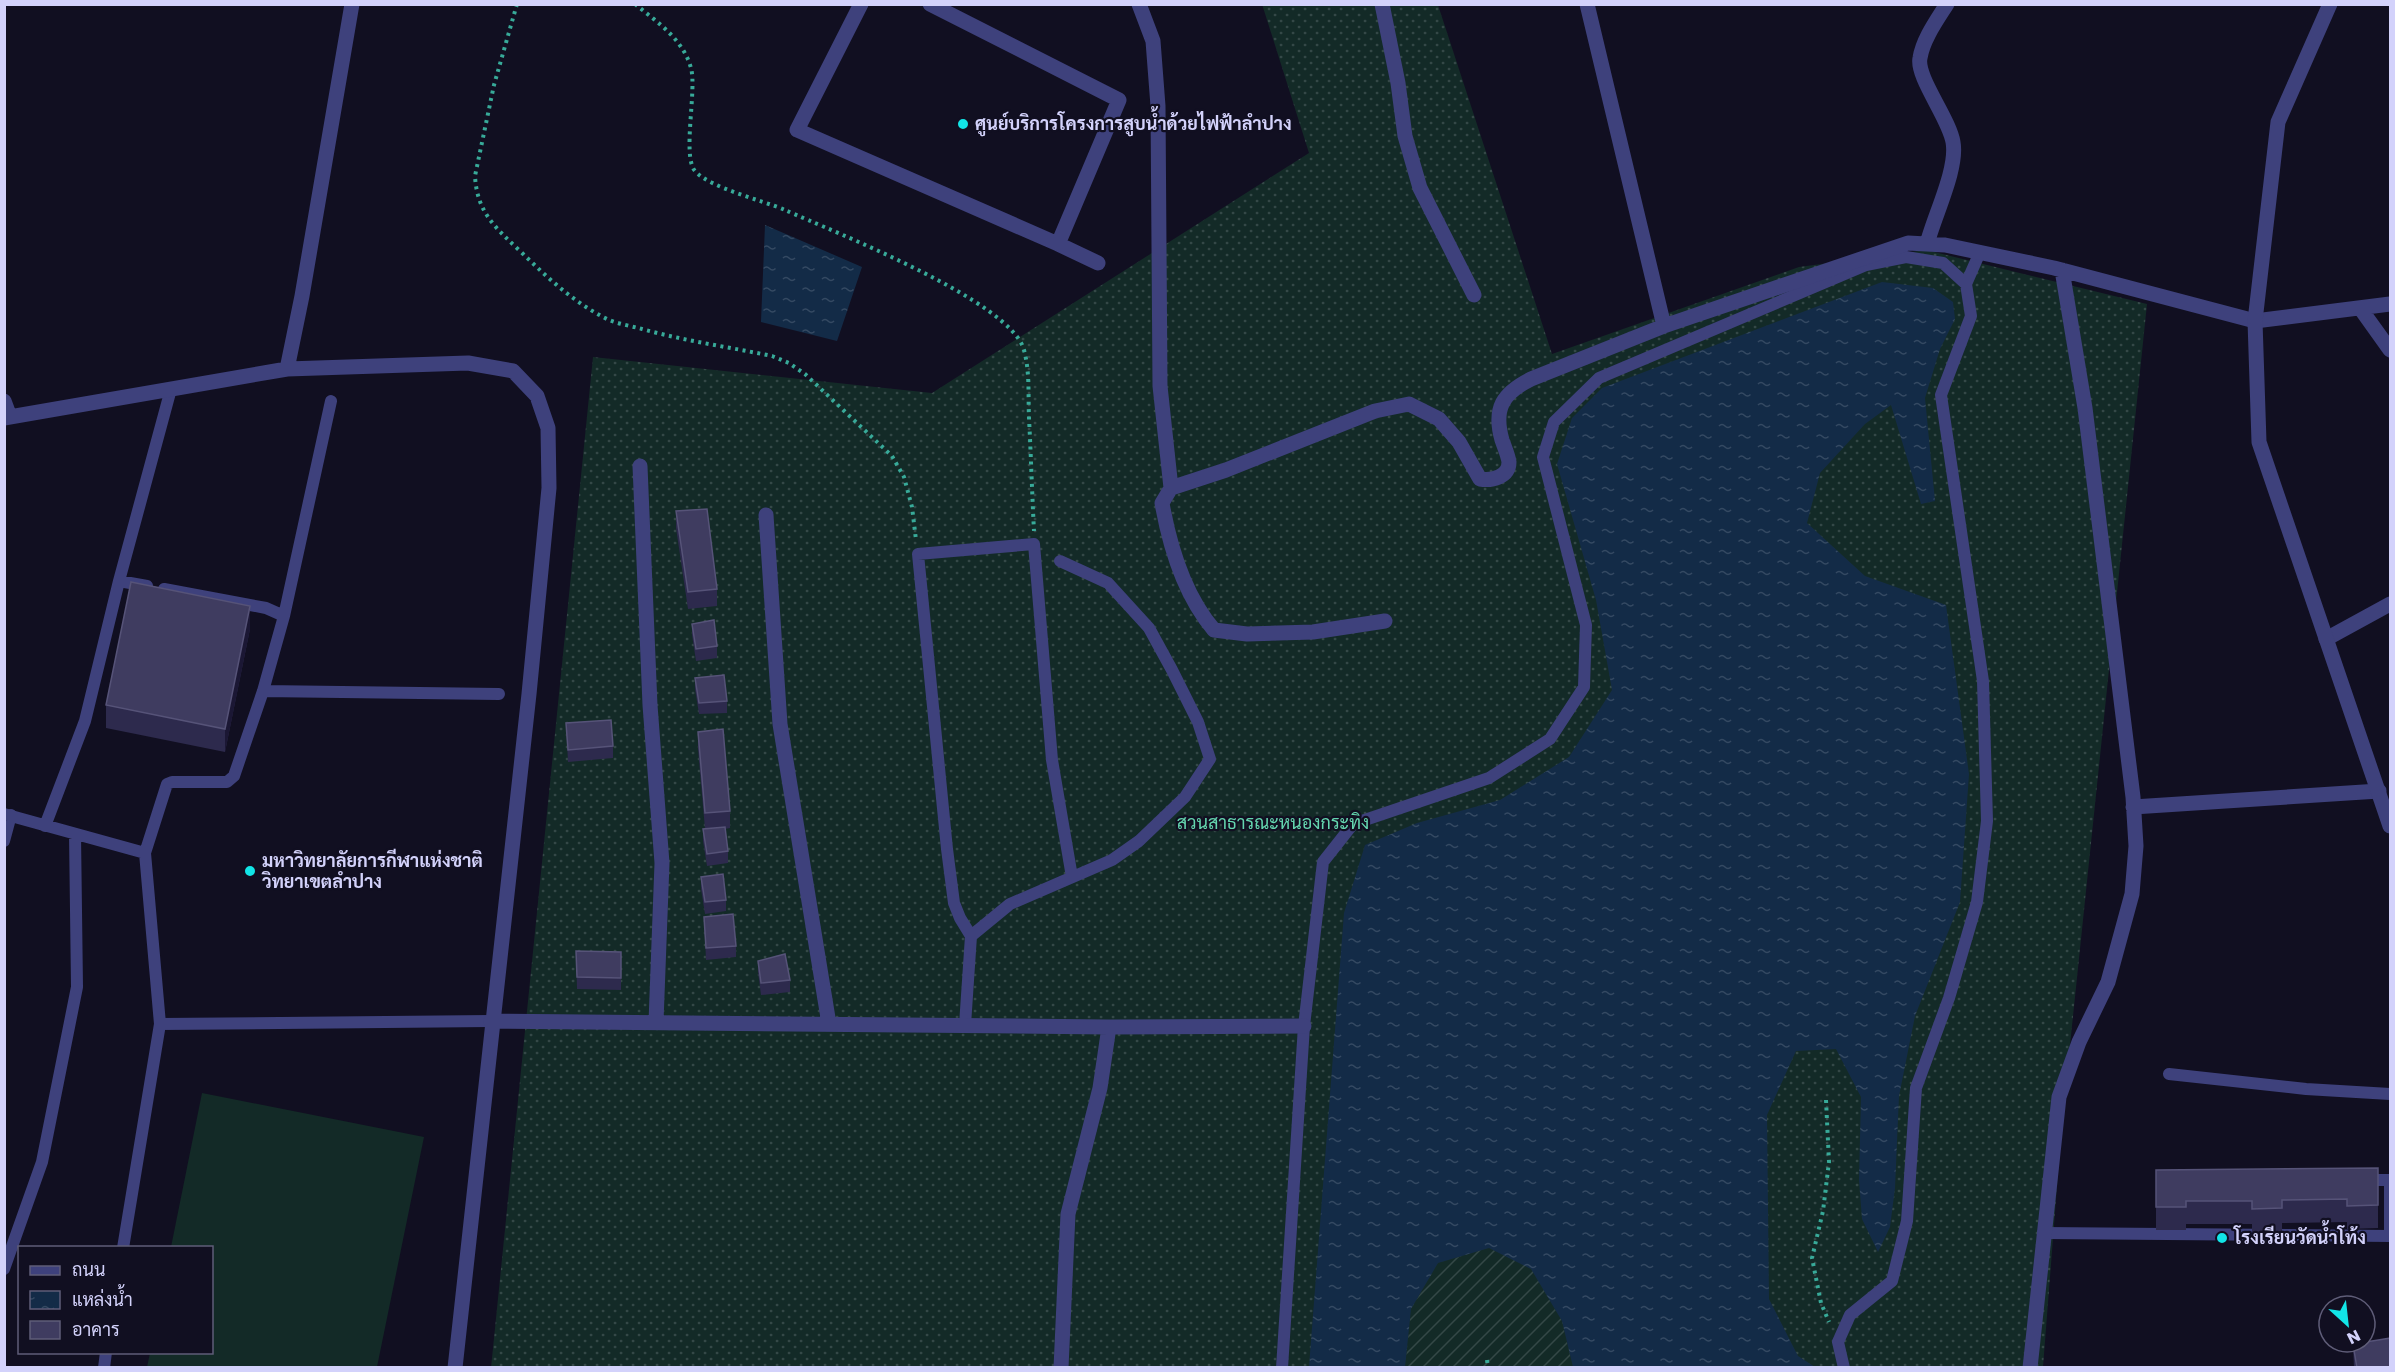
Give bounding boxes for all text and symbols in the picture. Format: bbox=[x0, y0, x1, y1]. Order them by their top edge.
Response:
place label: ศูนย์บริการโครงการสูบน้ำด้วยไฟฟ้าลําปาง bbox=[975, 106, 1292, 137]
marker: ศูนย์บริการโครงการสูบน้ำด้วยไฟฟ้าลําปาง bbox=[956, 117, 970, 131]
park label: สวนสาธารณะหนองกระทิง bbox=[1177, 810, 1369, 835]
place label: มหาวิทยาลัยการกีฬาแห่งชาติ วิทยาเขตลำปาง bbox=[261, 848, 483, 894]
marker: มหาวิทยาลัยการกีฬาแห่งชาติ วิทยาเขตลำปาง bbox=[243, 864, 257, 878]
place label: โรงเรียนวัดน้ำโท้ง bbox=[2233, 1220, 2366, 1250]
marker: โรงเรียนวัดน้ำโท้ง bbox=[2215, 1231, 2229, 1245]
legend bbox=[18, 1246, 213, 1354]
text: ถนน bbox=[72, 1257, 105, 1282]
text: แหล่งน้ำ bbox=[72, 1284, 133, 1312]
north arrow bbox=[2317, 1294, 2377, 1354]
text: อาคาร bbox=[72, 1317, 120, 1342]
text: N bbox=[2343, 1324, 2364, 1350]

